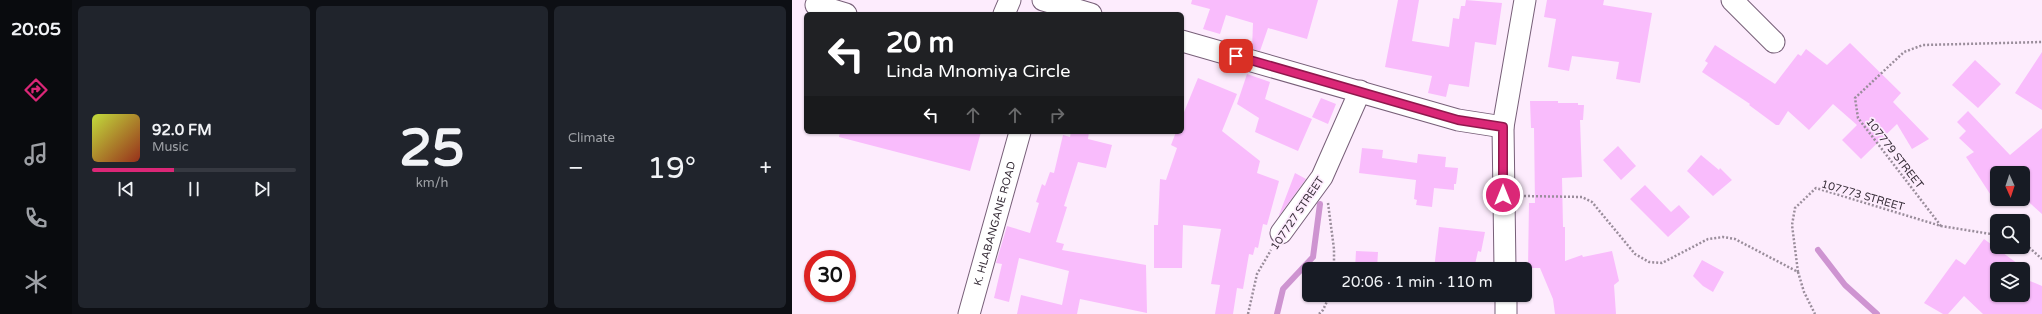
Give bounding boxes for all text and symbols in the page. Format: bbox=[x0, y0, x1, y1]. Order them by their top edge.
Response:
text: 20:05 bbox=[11, 18, 61, 40]
text: 20 m bbox=[886, 26, 954, 60]
icon: left bbox=[820, 28, 872, 80]
pin bbox=[1219, 39, 1253, 73]
icon: arrive bbox=[1225, 45, 1247, 67]
text: Linda Mnomiya Circle bbox=[886, 60, 1070, 82]
icon: directions bbox=[22, 76, 50, 104]
icon: left bbox=[920, 104, 942, 126]
icon: ahead bbox=[962, 104, 984, 126]
icon: ahead bbox=[1004, 104, 1026, 126]
icon: right bbox=[1046, 104, 1068, 126]
street label: 107779 STREET bbox=[1863, 115, 1926, 191]
text: 25 bbox=[399, 117, 465, 180]
text: 92.0 FM bbox=[152, 121, 212, 139]
text: Climate bbox=[568, 130, 615, 146]
text: Music bbox=[152, 139, 189, 155]
icon: music bbox=[22, 140, 50, 168]
text: 19° bbox=[647, 150, 696, 187]
text: − bbox=[568, 155, 584, 181]
text: + bbox=[760, 155, 772, 181]
street label: K. HLABANGANE ROAD bbox=[971, 160, 1018, 287]
north arrow bbox=[1990, 166, 2030, 206]
map controls bbox=[1990, 166, 2030, 302]
street label: 107727 STREET bbox=[1268, 174, 1327, 253]
position arrow bbox=[1482, 174, 1524, 216]
text: km/h bbox=[416, 175, 448, 191]
street label: 107773 STREET bbox=[1820, 177, 1906, 214]
icon: previous bbox=[115, 178, 137, 200]
icon: pause bbox=[183, 178, 205, 200]
icon: next bbox=[251, 178, 273, 200]
icon: phone bbox=[22, 204, 50, 232]
button: search bbox=[1990, 214, 2030, 254]
speed limit sign: 30 bbox=[804, 250, 856, 302]
button: layers bbox=[1990, 262, 2030, 302]
icon: climate bbox=[22, 268, 50, 296]
text: 20:06 · 1 min · 110 m bbox=[1342, 273, 1492, 291]

